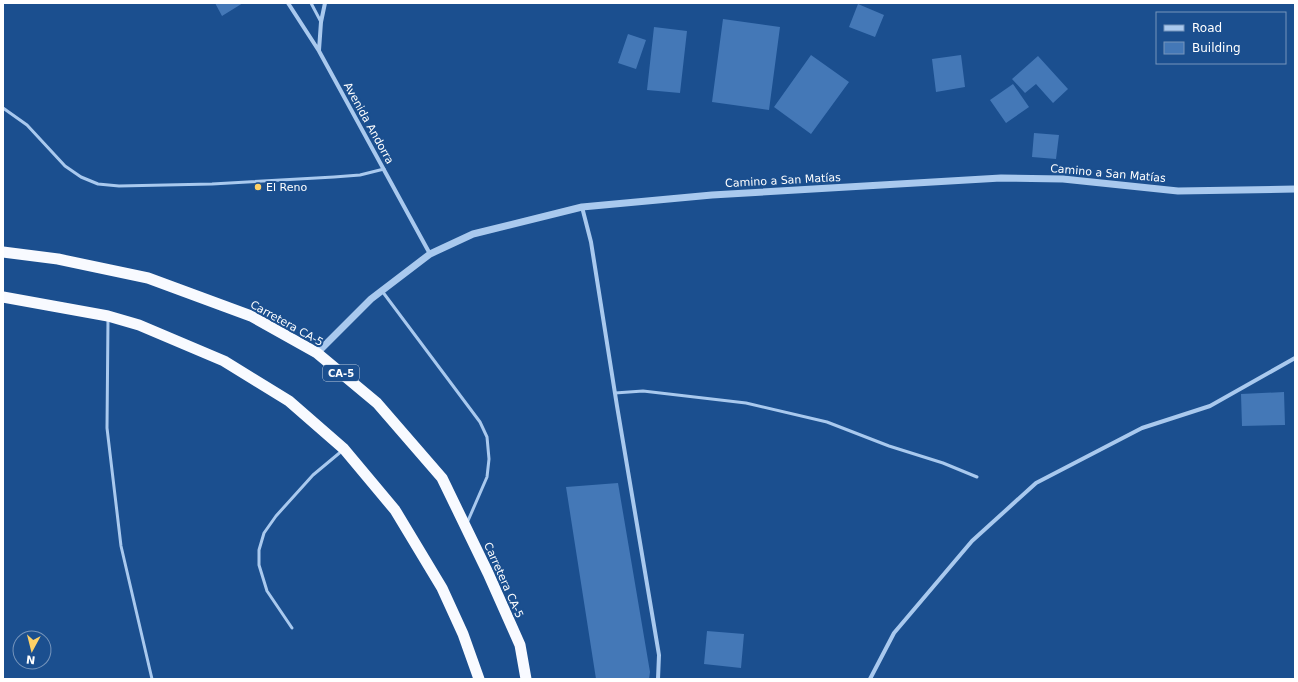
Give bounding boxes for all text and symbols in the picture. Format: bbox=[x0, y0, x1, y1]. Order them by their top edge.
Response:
legend bbox=[1156, 12, 1286, 64]
text: Road bbox=[1192, 21, 1222, 35]
text: Building bbox=[1192, 41, 1241, 55]
street label: Avenida Andorra bbox=[341, 80, 396, 166]
street label: Camino a San Matías bbox=[1050, 162, 1167, 185]
street label: Camino a San Matías bbox=[725, 171, 841, 190]
place label: El Reno bbox=[266, 181, 307, 194]
marker: El Reno bbox=[253, 182, 263, 192]
street label: Carretera CA-5 bbox=[248, 298, 326, 349]
road number: CA-5 bbox=[323, 365, 359, 381]
street label: Carretera CA-5 bbox=[481, 540, 526, 620]
north arrow bbox=[12, 630, 52, 670]
text: N bbox=[25, 652, 36, 666]

